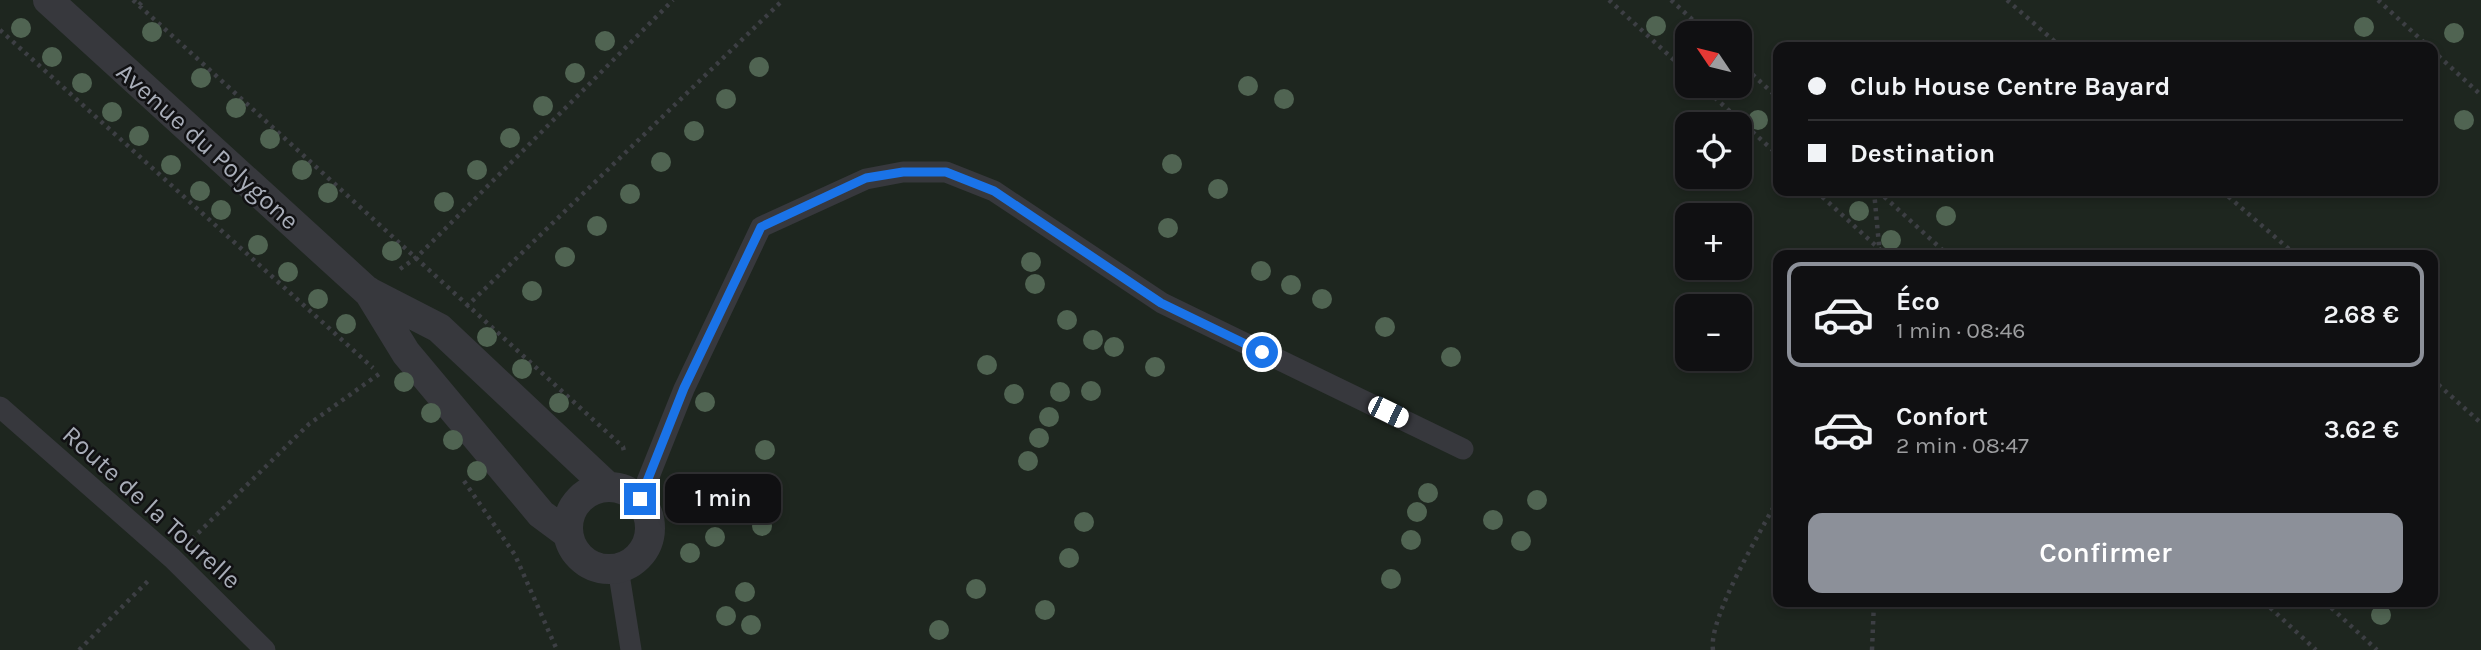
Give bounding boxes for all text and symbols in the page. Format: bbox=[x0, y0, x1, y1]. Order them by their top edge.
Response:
north arrow bbox=[1675, 21, 1752, 98]
map controls bbox=[1675, 21, 1752, 371]
street label: Avenue du Polygone bbox=[110, 56, 305, 236]
text: Club House Centre Bayard bbox=[1850, 71, 2170, 102]
button: locate bbox=[1675, 112, 1752, 189]
text: Destination bbox=[1850, 138, 1995, 169]
button: + bbox=[1675, 203, 1752, 280]
icon: car bbox=[1812, 283, 1875, 346]
text: Éco bbox=[1896, 286, 1940, 317]
button: − bbox=[1675, 294, 1752, 371]
text: 2.68 € bbox=[2323, 299, 2399, 330]
text: 1 min · 08:46 bbox=[1896, 317, 2025, 344]
route start bbox=[1246, 336, 1278, 368]
car bbox=[1365, 393, 1412, 431]
icon: car bbox=[1812, 398, 1875, 461]
text: Confort bbox=[1896, 401, 1988, 432]
text: 3.62 € bbox=[2324, 414, 2399, 445]
street label: Route de la Tourelle bbox=[56, 419, 247, 596]
text: 2 min · 08:47 bbox=[1896, 432, 2029, 459]
callout: 1 min bbox=[664, 475, 780, 524]
route end bbox=[624, 483, 656, 515]
text: 1 min bbox=[694, 485, 752, 512]
button: Confirmer bbox=[1808, 513, 2403, 593]

